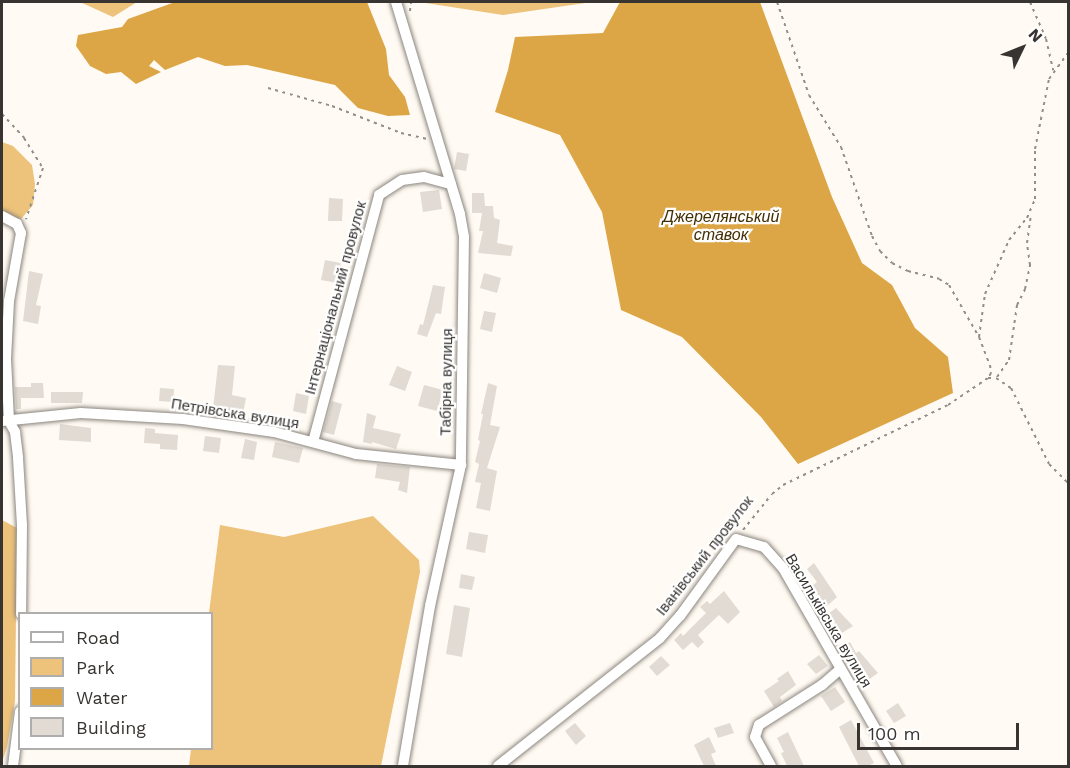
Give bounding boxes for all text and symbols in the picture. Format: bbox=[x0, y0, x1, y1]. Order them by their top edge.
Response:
north arrow bbox=[992, 18, 1052, 78]
text: N bbox=[1025, 25, 1047, 46]
street label: Інтернаціональний провулок bbox=[301, 199, 371, 397]
water label: Джерелянський ставок bbox=[663, 207, 779, 245]
street label: Табірна вулиця bbox=[437, 328, 457, 436]
street label: Петрівська вулиця bbox=[170, 395, 300, 433]
street label: Іванівський провулок bbox=[653, 493, 757, 619]
street label: Васильківська вулиця bbox=[781, 551, 875, 691]
legend bbox=[18, 612, 213, 750]
text: Road bbox=[76, 627, 120, 648]
text: Park bbox=[76, 657, 115, 678]
text: Water bbox=[76, 687, 128, 708]
scale bar bbox=[860, 711, 1022, 749]
text: Building bbox=[76, 717, 146, 738]
text: 100 m bbox=[868, 723, 921, 744]

